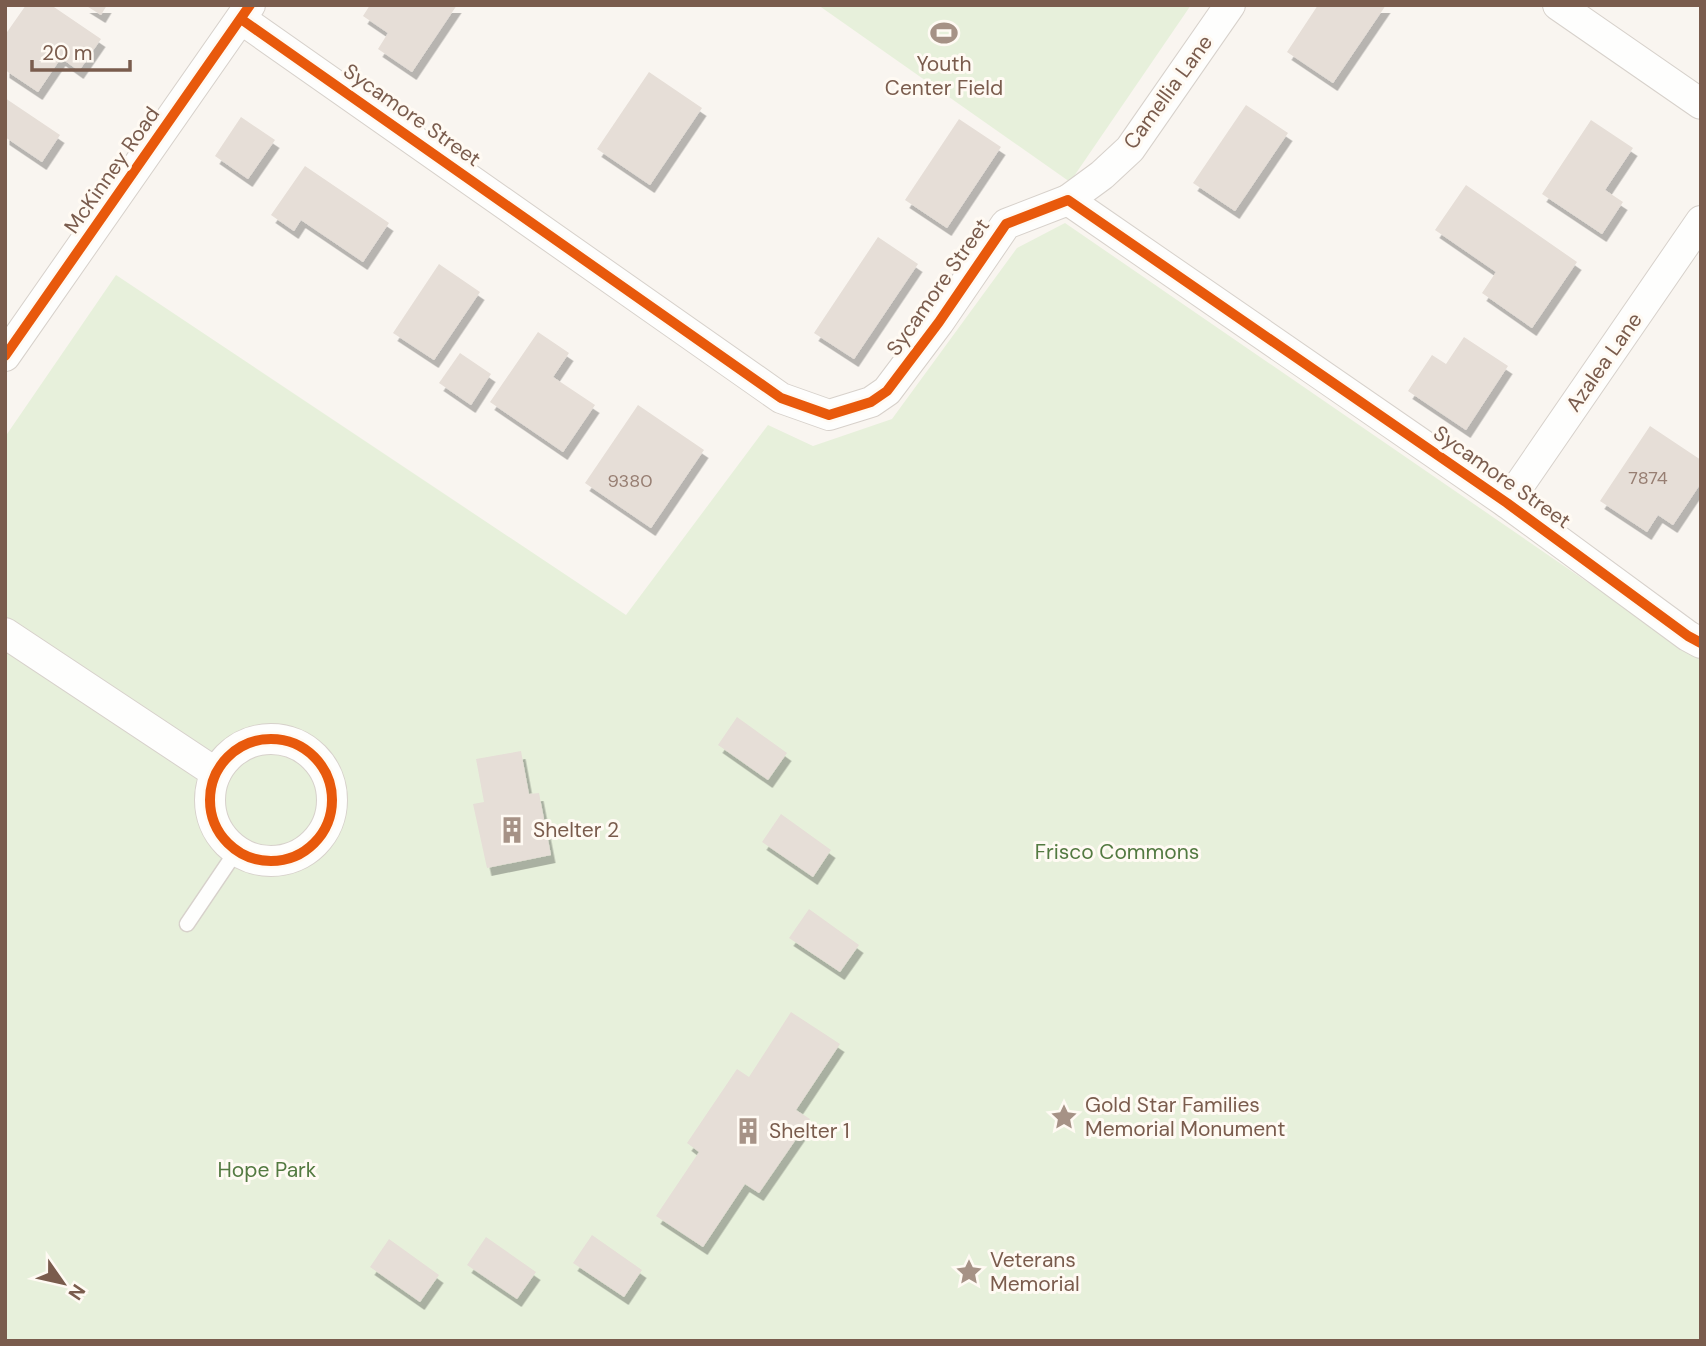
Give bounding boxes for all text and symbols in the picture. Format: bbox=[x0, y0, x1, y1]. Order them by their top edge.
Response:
sports icon: Youth Center Field bbox=[929, 18, 959, 48]
scale bar bbox=[32, 28, 130, 72]
street label: Camellia Lane bbox=[1117, 29, 1219, 155]
text: 20 m bbox=[42, 39, 93, 67]
place label: Youth Center Field bbox=[885, 50, 1003, 102]
street label: Sycamore Street bbox=[338, 57, 486, 173]
street label: McKinney Road bbox=[58, 101, 166, 239]
street label: Sycamore Street bbox=[880, 213, 996, 361]
street label: Azalea Lane bbox=[1560, 307, 1649, 417]
street label: Sycamore Street bbox=[1428, 419, 1576, 535]
house number: 7874 bbox=[1628, 466, 1668, 490]
house number: 9380 bbox=[608, 469, 652, 493]
building icon: Shelter 2 bbox=[497, 815, 527, 845]
place label: Shelter 2 bbox=[533, 816, 619, 844]
park label: Frisco Commons bbox=[1035, 838, 1199, 866]
place label: Gold Star Families Memorial Monument bbox=[1085, 1091, 1285, 1143]
place icon: Gold Star Families Memorial Monument bbox=[1049, 1102, 1079, 1132]
building icon: Shelter 1 bbox=[733, 1116, 763, 1146]
place label: Shelter 1 bbox=[769, 1117, 850, 1145]
park label: Hope Park bbox=[218, 1156, 317, 1184]
place label: Veterans Memorial bbox=[990, 1246, 1080, 1298]
north arrow bbox=[28, 1248, 98, 1318]
place icon: Veterans Memorial bbox=[954, 1257, 984, 1287]
text: N bbox=[62, 1279, 91, 1305]

